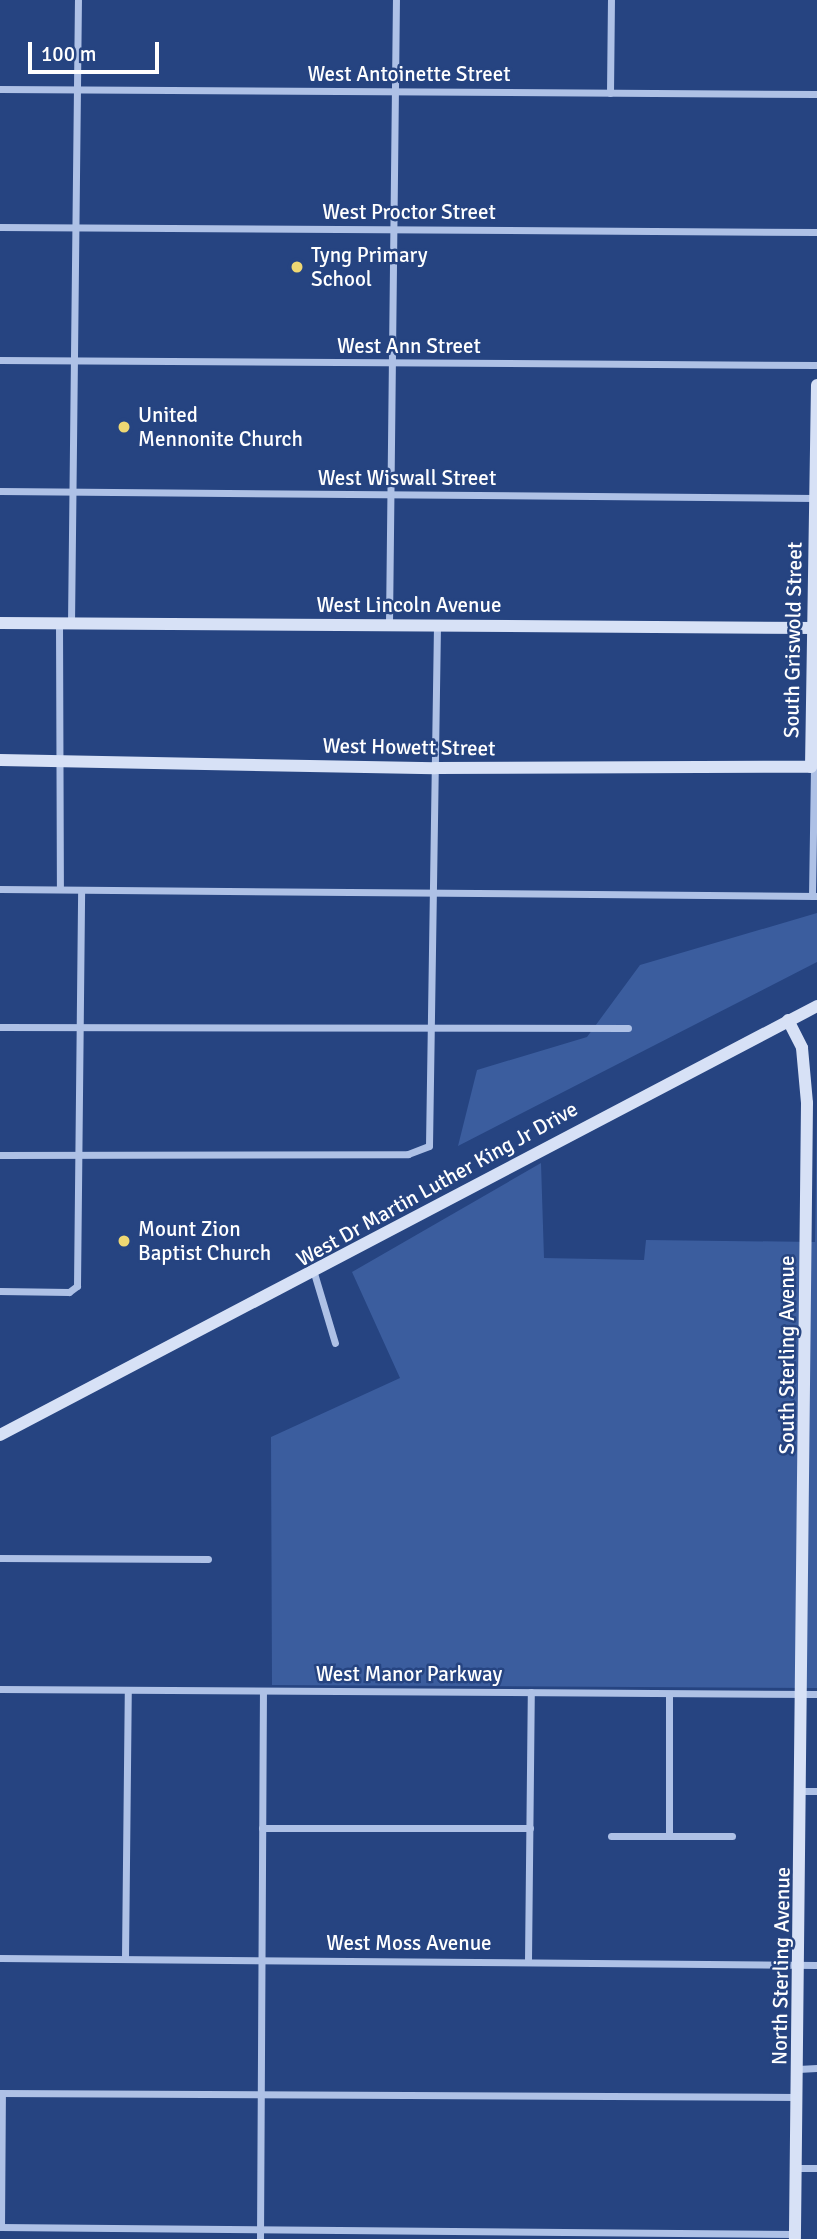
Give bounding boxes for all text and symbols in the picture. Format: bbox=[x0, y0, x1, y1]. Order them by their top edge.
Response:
scale bar bbox=[32, 28, 163, 72]
text: 100 m bbox=[41, 41, 96, 67]
street label: West Antoinette Street bbox=[307, 61, 511, 87]
street label: West Proctor Street bbox=[322, 199, 496, 225]
place label: Tyng Primary School bbox=[311, 242, 428, 292]
marker: Tyng Primary School bbox=[289, 259, 305, 275]
street label: West Ann Street bbox=[337, 333, 481, 359]
place label: United Mennonite Church bbox=[138, 402, 303, 452]
marker: United Mennonite Church bbox=[116, 419, 132, 435]
street label: West Wiswall Street bbox=[318, 465, 496, 491]
street label: South Griswold Street bbox=[779, 542, 807, 738]
street label: West Lincoln Avenue bbox=[316, 592, 502, 618]
street label: West Howett Street bbox=[322, 733, 496, 761]
street label: West Dr Martin Luther King Jr Drive bbox=[292, 1096, 582, 1272]
place label: Mount Zion Baptist Church bbox=[138, 1216, 271, 1266]
marker: Mount Zion Baptist Church bbox=[116, 1233, 132, 1249]
street label: South Sterling Avenue bbox=[774, 1255, 800, 1455]
street label: West Manor Parkway bbox=[316, 1661, 502, 1687]
street label: North Sterling Avenue bbox=[767, 1867, 795, 2065]
street label: West Moss Avenue bbox=[326, 1930, 492, 1956]

